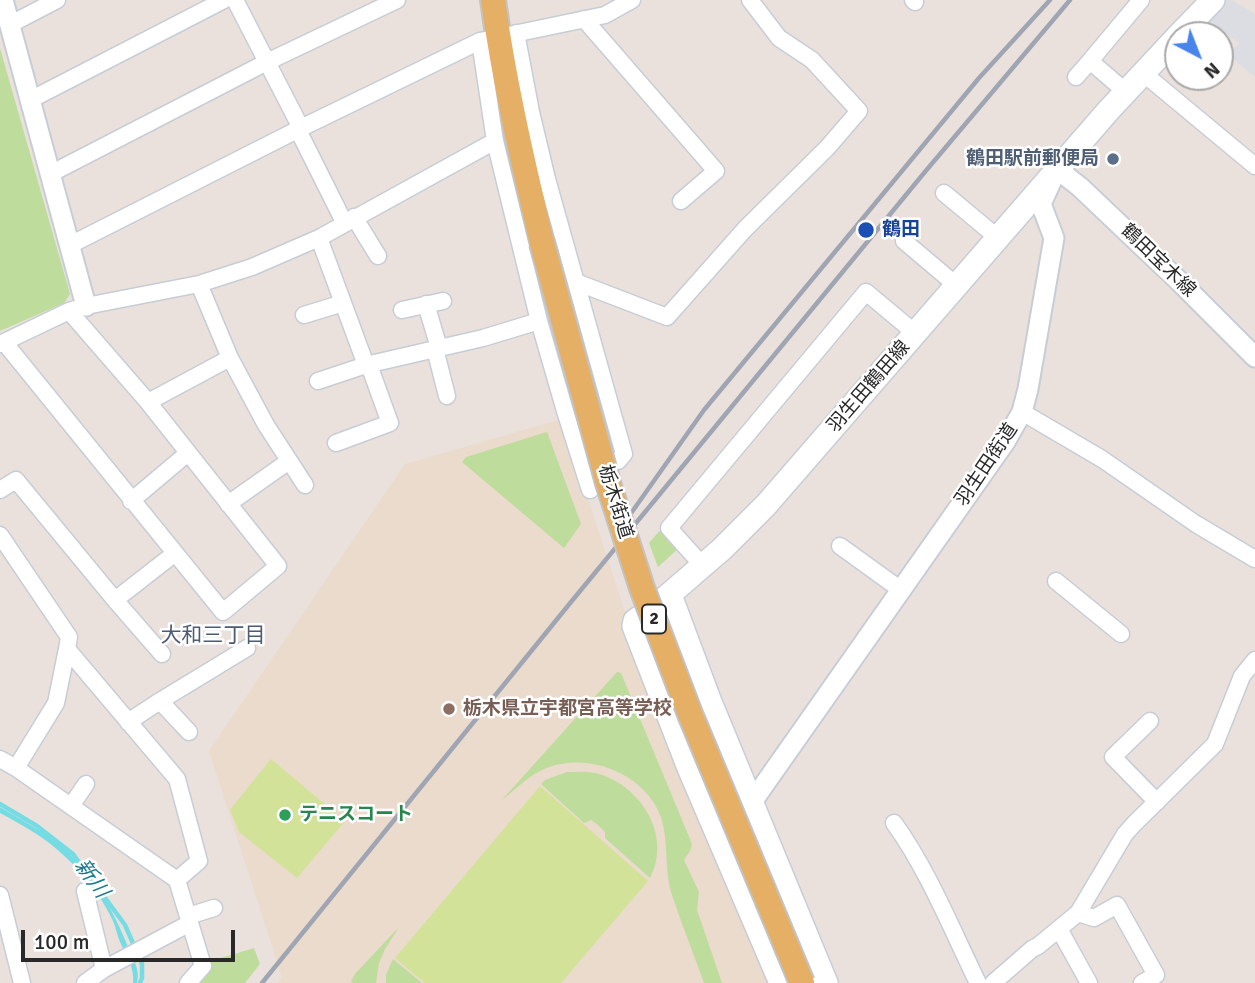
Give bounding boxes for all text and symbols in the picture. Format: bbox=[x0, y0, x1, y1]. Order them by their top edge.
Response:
north arrow bbox=[1164, 21, 1234, 91]
text: N bbox=[1199, 57, 1225, 83]
place label: 鶴田駅前郵便局 bbox=[966, 148, 1099, 170]
marker: 鶴田駅前郵便局 bbox=[1105, 151, 1121, 167]
place label: 鶴田 bbox=[882, 219, 920, 241]
marker: 鶴田 bbox=[856, 220, 876, 240]
street label: 鶴田宝木線 bbox=[1116, 220, 1200, 302]
street label: 羽生田鶴田線 bbox=[823, 337, 915, 437]
street label: 羽生田街道 bbox=[951, 419, 1023, 511]
street label: 栃木街道 bbox=[593, 462, 637, 542]
road number: 2 bbox=[642, 604, 666, 634]
district label: 大和三丁目 bbox=[161, 623, 265, 649]
place label: 栃木県立宇都宮高等学校 bbox=[463, 698, 672, 720]
marker: 栃木県立宇都宮高等学校 bbox=[441, 701, 457, 717]
place label: テニスコート bbox=[299, 804, 413, 826]
marker: テニスコート bbox=[277, 807, 293, 823]
water label: 新川 bbox=[68, 855, 114, 903]
scale bar bbox=[24, 916, 238, 960]
text: 100 m bbox=[34, 929, 89, 955]

